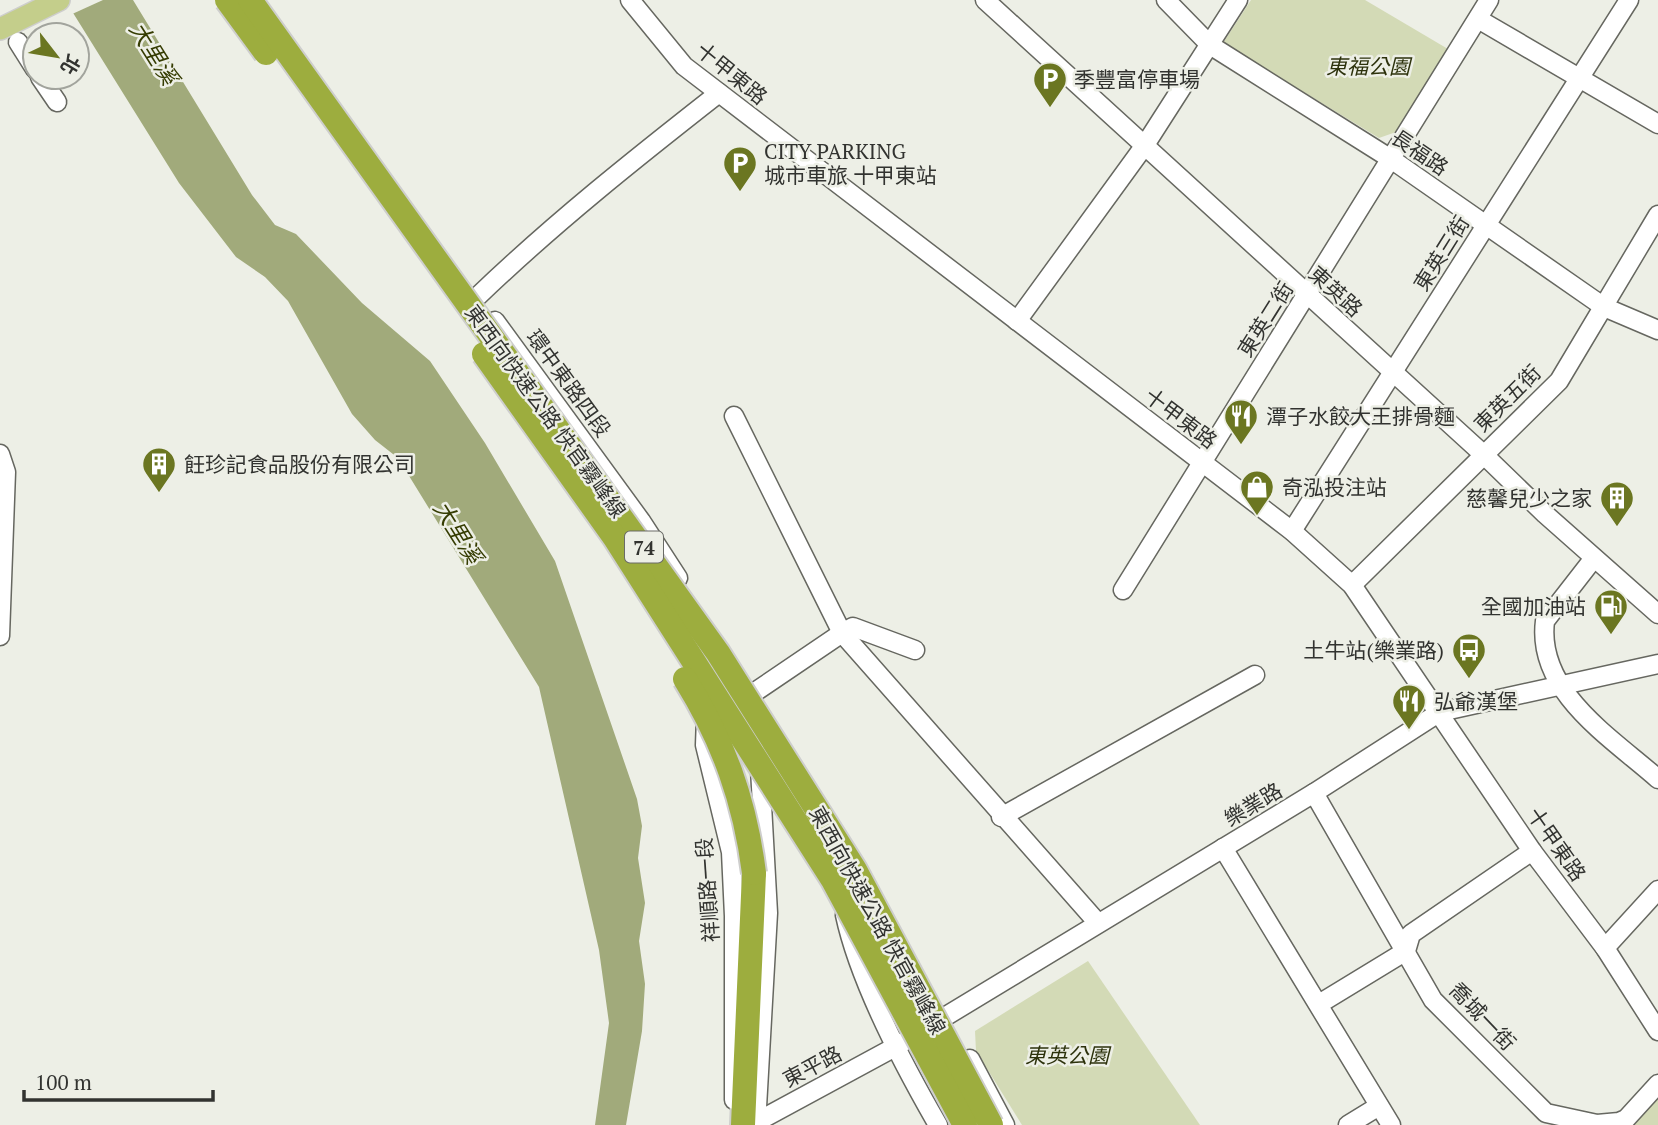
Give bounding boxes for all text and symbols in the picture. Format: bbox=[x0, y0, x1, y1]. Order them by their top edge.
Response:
water label: 大里溪 bbox=[123, 16, 187, 93]
north arrow bbox=[21, 21, 91, 91]
street label: 十甲東路 bbox=[691, 36, 773, 110]
text: 北 bbox=[55, 50, 87, 80]
park label: 東福公園 bbox=[1326, 52, 1413, 80]
parking icon: 季豐富停車場 bbox=[1031, 60, 1069, 109]
place label: 季豐富停車場 bbox=[1074, 65, 1200, 93]
street label: 長福路 bbox=[1386, 123, 1454, 181]
place label: CITY PARKING 城市車旅 十甲東站 bbox=[764, 137, 937, 189]
parking icon: CITY PARKING 城市車旅 十甲東站 bbox=[721, 144, 759, 193]
street label: 東英三街 bbox=[1407, 210, 1475, 296]
street label: 東英路 bbox=[1303, 260, 1369, 322]
street label: 東英二街 bbox=[1231, 276, 1299, 362]
street label: 東西向快速公路 快官霧峰線 bbox=[459, 299, 633, 523]
street label: 環中東路四段 bbox=[521, 324, 617, 442]
street label: 東英五街 bbox=[1467, 358, 1547, 438]
street label: 十甲東路 bbox=[1139, 382, 1223, 454]
restaurant icon: 潭子水餃大王排骨麵 bbox=[1222, 397, 1260, 446]
place label: 潭子水餃大王排骨麵 bbox=[1266, 402, 1455, 430]
building icon: 飪珍記食品股份有限公司 bbox=[140, 445, 178, 494]
place label: 飪珍記食品股份有限公司 bbox=[184, 450, 415, 478]
shop icon: 奇泓投注站 bbox=[1238, 468, 1276, 517]
place label: 奇泓投注站 bbox=[1282, 473, 1387, 501]
building icon: 慈馨兒少之家 bbox=[1598, 479, 1636, 528]
place label: 慈馨兒少之家 bbox=[1466, 484, 1592, 512]
water label: 大里溪 bbox=[427, 495, 491, 572]
road number: 74 bbox=[625, 532, 663, 562]
fuel station icon: 全國加油站 bbox=[1592, 587, 1630, 636]
place label: 全國加油站 bbox=[1481, 592, 1586, 620]
bus stop icon: 土牛站(樂業路) bbox=[1450, 631, 1488, 680]
place label: 土牛站(樂業路) bbox=[1304, 636, 1444, 664]
restaurant icon: 弘爺漢堡 bbox=[1390, 682, 1428, 731]
place label: 弘爺漢堡 bbox=[1434, 687, 1518, 715]
street label: 樂業路 bbox=[1219, 776, 1287, 832]
street label: 東西向快速公路 快官霧峰線 bbox=[803, 801, 953, 1039]
street label: 十甲東路 bbox=[1521, 802, 1593, 886]
street label: 祥順路一段 bbox=[689, 837, 725, 943]
street label: 喬城一街 bbox=[1444, 976, 1522, 1056]
street label: 東平路 bbox=[778, 1039, 846, 1093]
park label: 東英公園 bbox=[1025, 1041, 1112, 1069]
scale bar bbox=[24, 1058, 214, 1102]
text: 100 m bbox=[35, 1068, 92, 1096]

